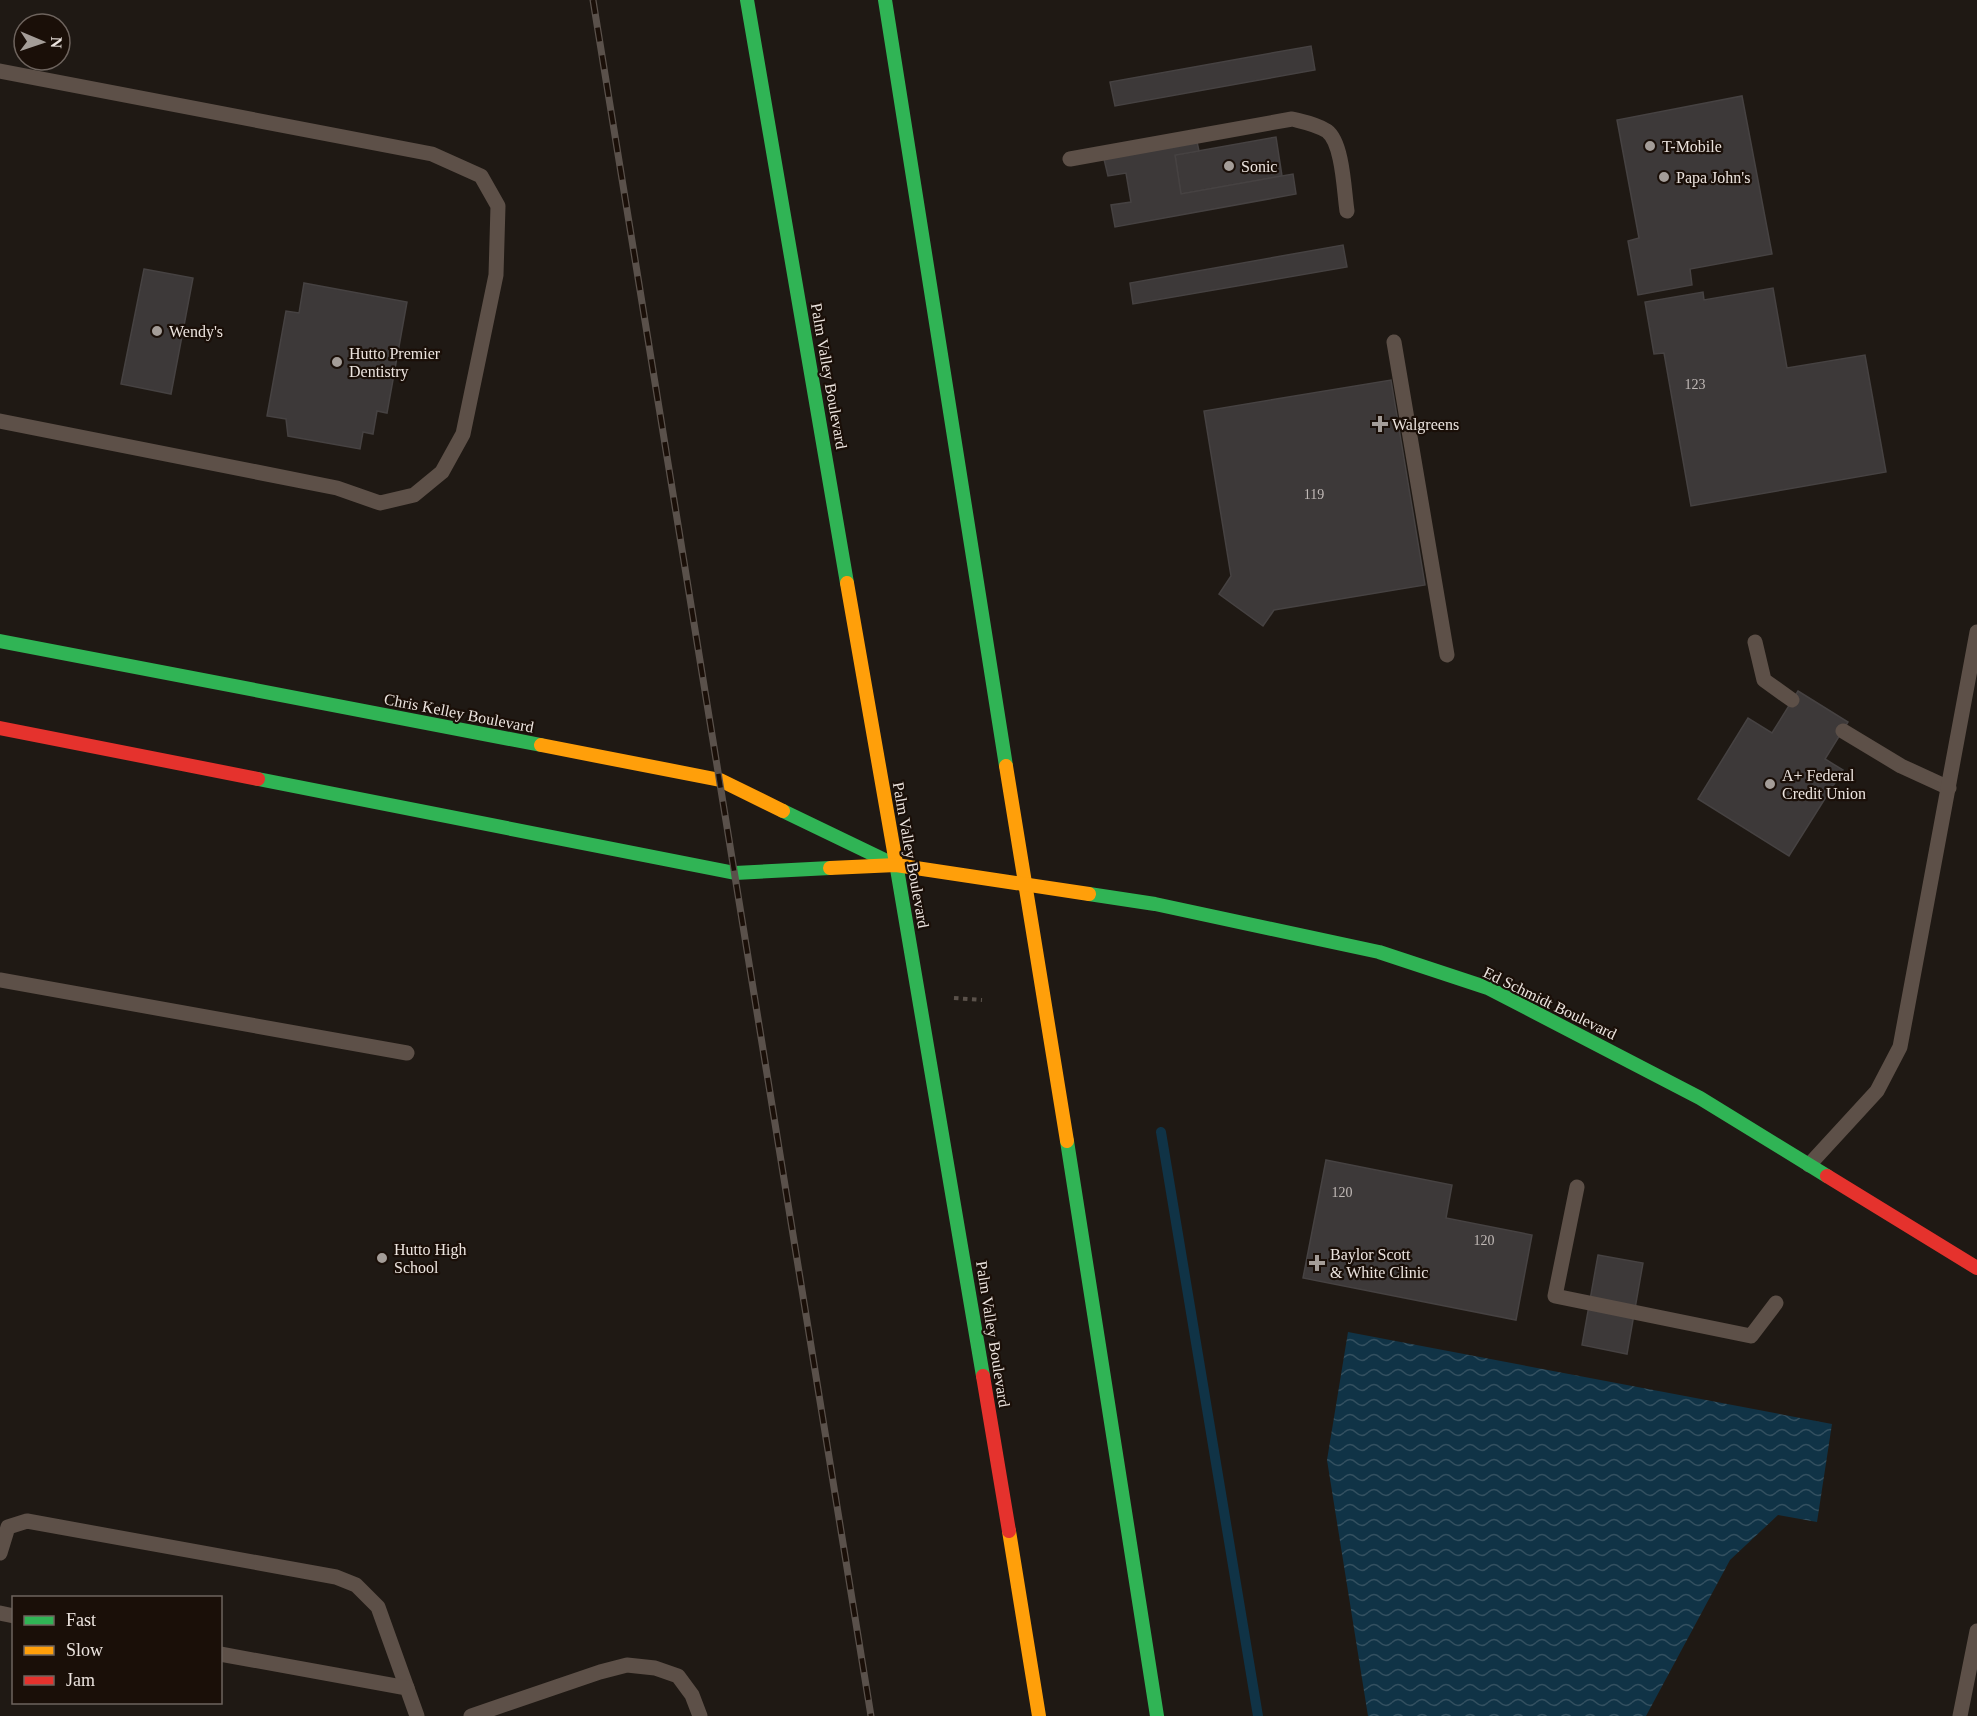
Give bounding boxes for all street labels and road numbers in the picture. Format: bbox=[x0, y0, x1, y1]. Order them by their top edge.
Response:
street label: Palm Valley Boulevard bbox=[807, 302, 850, 451]
street label: Chris Kelley Boulevard bbox=[383, 690, 535, 737]
street label: Palm Valley Boulevard bbox=[889, 781, 932, 930]
street label: Ed Schmidt Boulevard bbox=[1481, 963, 1619, 1043]
street label: Palm Valley Boulevard bbox=[972, 1260, 1013, 1409]

